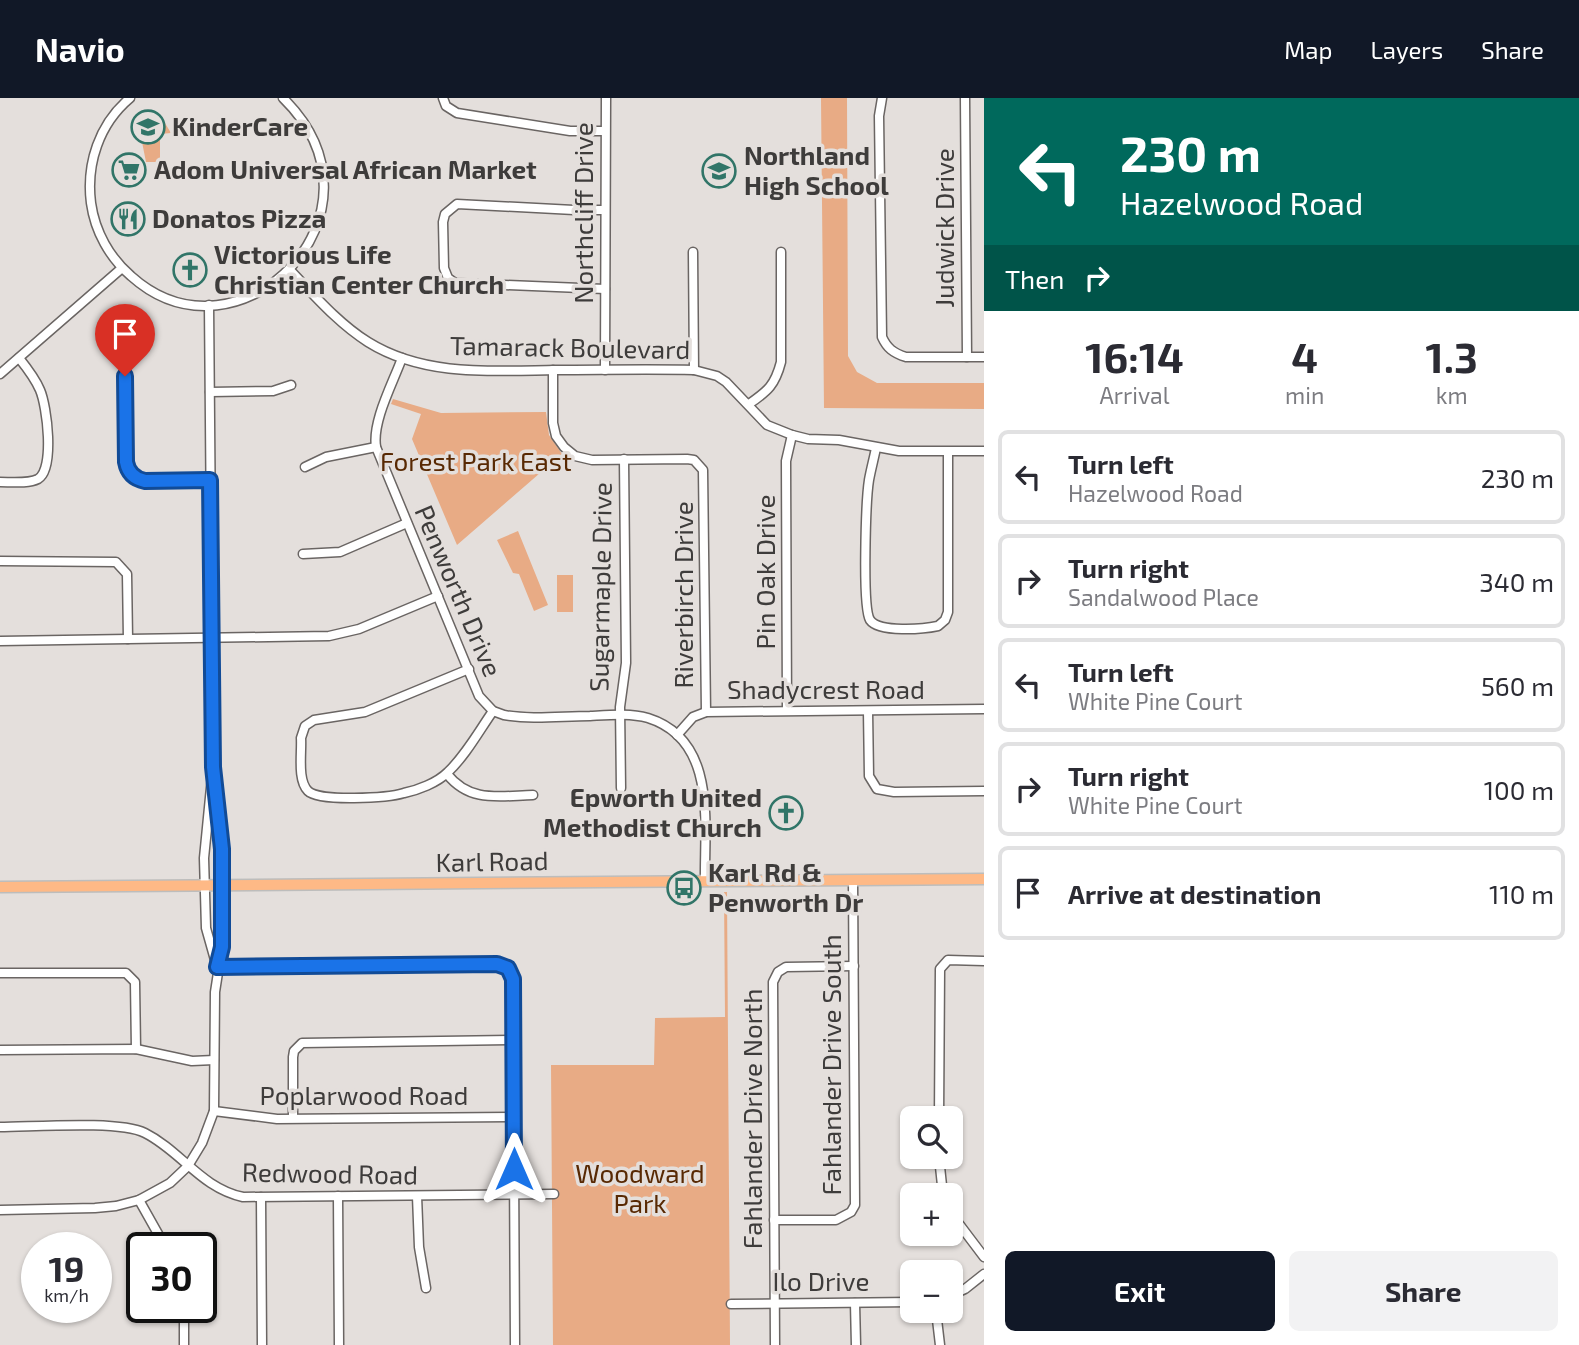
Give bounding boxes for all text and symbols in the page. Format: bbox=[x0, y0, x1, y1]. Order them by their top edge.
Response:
text: Navio bbox=[35, 29, 125, 69]
text: Map bbox=[1284, 35, 1332, 64]
text: Layers bbox=[1370, 35, 1443, 64]
text: Share bbox=[1481, 35, 1544, 64]
school or university icon: KinderCare bbox=[129, 108, 167, 146]
place label: KinderCare bbox=[172, 110, 308, 141]
street label: Northcliff Drive bbox=[567, 122, 598, 304]
text: 230 m bbox=[1120, 123, 1261, 182]
icon: left bbox=[1005, 126, 1096, 217]
place label: Northland High School bbox=[744, 139, 889, 200]
street label: Judwick Drive bbox=[928, 148, 959, 308]
supermarket icon: Adom Universal African Market bbox=[110, 151, 148, 189]
school or university icon: Northland High School bbox=[700, 152, 738, 190]
place label: Adom Universal African Market bbox=[154, 153, 537, 184]
text: Hazelwood Road bbox=[1120, 183, 1363, 221]
restaurant icon: Donatos Pizza bbox=[109, 200, 147, 238]
place label: Donatos Pizza bbox=[152, 202, 326, 233]
place label: Victorious Life Christian Center Church bbox=[214, 238, 504, 299]
church icon: Victorious Life Christian Center Church bbox=[171, 251, 209, 289]
icon: right bbox=[1078, 259, 1116, 297]
text: Then bbox=[1005, 263, 1064, 294]
pin bbox=[95, 304, 155, 376]
icon: arrive bbox=[106, 315, 144, 353]
street label: Tamarack Boulevard bbox=[450, 329, 691, 364]
text: 16:14 bbox=[1085, 331, 1184, 381]
text: 4 bbox=[1291, 331, 1318, 381]
text: 1.3 bbox=[1426, 331, 1478, 381]
text: Arrival bbox=[1100, 381, 1170, 409]
text: min bbox=[1285, 381, 1324, 409]
text: km bbox=[1436, 381, 1468, 409]
park label: Forest Park East bbox=[380, 445, 572, 476]
text: Turn left bbox=[1068, 448, 1174, 479]
icon: left bbox=[1009, 458, 1047, 496]
text: 230 m bbox=[1481, 462, 1554, 493]
text: Hazelwood Road bbox=[1068, 479, 1243, 507]
street label: Sugarmaple Drive bbox=[582, 482, 617, 692]
street label: Pin Oak Drive bbox=[749, 495, 780, 649]
street label: Penworth Drive bbox=[409, 500, 509, 681]
street label: Riverbirch Drive bbox=[667, 501, 698, 689]
text: Turn right bbox=[1068, 552, 1189, 583]
icon: right bbox=[1009, 562, 1047, 600]
text: 340 m bbox=[1479, 566, 1554, 597]
text: Sandalwood Place bbox=[1068, 583, 1259, 611]
text: Turn left bbox=[1068, 656, 1174, 687]
icon: left bbox=[1009, 666, 1047, 704]
text: 560 m bbox=[1481, 670, 1554, 701]
street label: Shadycrest Road bbox=[727, 673, 925, 704]
text: White Pine Court bbox=[1068, 687, 1243, 715]
text: Turn right bbox=[1068, 760, 1189, 791]
icon: right bbox=[1009, 770, 1047, 808]
text: 100 m bbox=[1484, 774, 1554, 805]
place label: Epworth United Methodist Church bbox=[543, 781, 762, 842]
text: White Pine Court bbox=[1068, 791, 1243, 819]
church icon: Epworth United Methodist Church bbox=[767, 794, 805, 832]
street label: Karl Road bbox=[435, 844, 549, 877]
place label: Karl Rd & Penworth Dr bbox=[708, 856, 863, 917]
bus stop icon: Karl Rd & Penworth Dr bbox=[665, 869, 703, 907]
icon: arrive bbox=[1009, 874, 1047, 912]
text: Arrive at destination bbox=[1068, 878, 1321, 909]
text: 110 m bbox=[1489, 878, 1554, 909]
street label: Fahlander Drive South bbox=[815, 934, 846, 1196]
street label: Fahlander Drive North bbox=[736, 989, 767, 1249]
street label: Poplarwood Road bbox=[260, 1079, 468, 1110]
map controls bbox=[900, 1106, 963, 1323]
button: search bbox=[900, 1106, 963, 1169]
position arrow bbox=[477, 1132, 551, 1206]
street label: Redwood Road bbox=[242, 1155, 418, 1190]
park label: Woodward Park bbox=[575, 1157, 705, 1218]
button: + bbox=[900, 1183, 963, 1246]
speed limit sign: 30 bbox=[126, 1232, 217, 1323]
text: 19 bbox=[49, 1247, 84, 1289]
button: Exit bbox=[1005, 1251, 1275, 1331]
button: Share bbox=[1289, 1251, 1558, 1331]
button: − bbox=[900, 1260, 963, 1323]
street label: Ilo Drive bbox=[773, 1265, 869, 1296]
text: km/h bbox=[44, 1284, 89, 1306]

